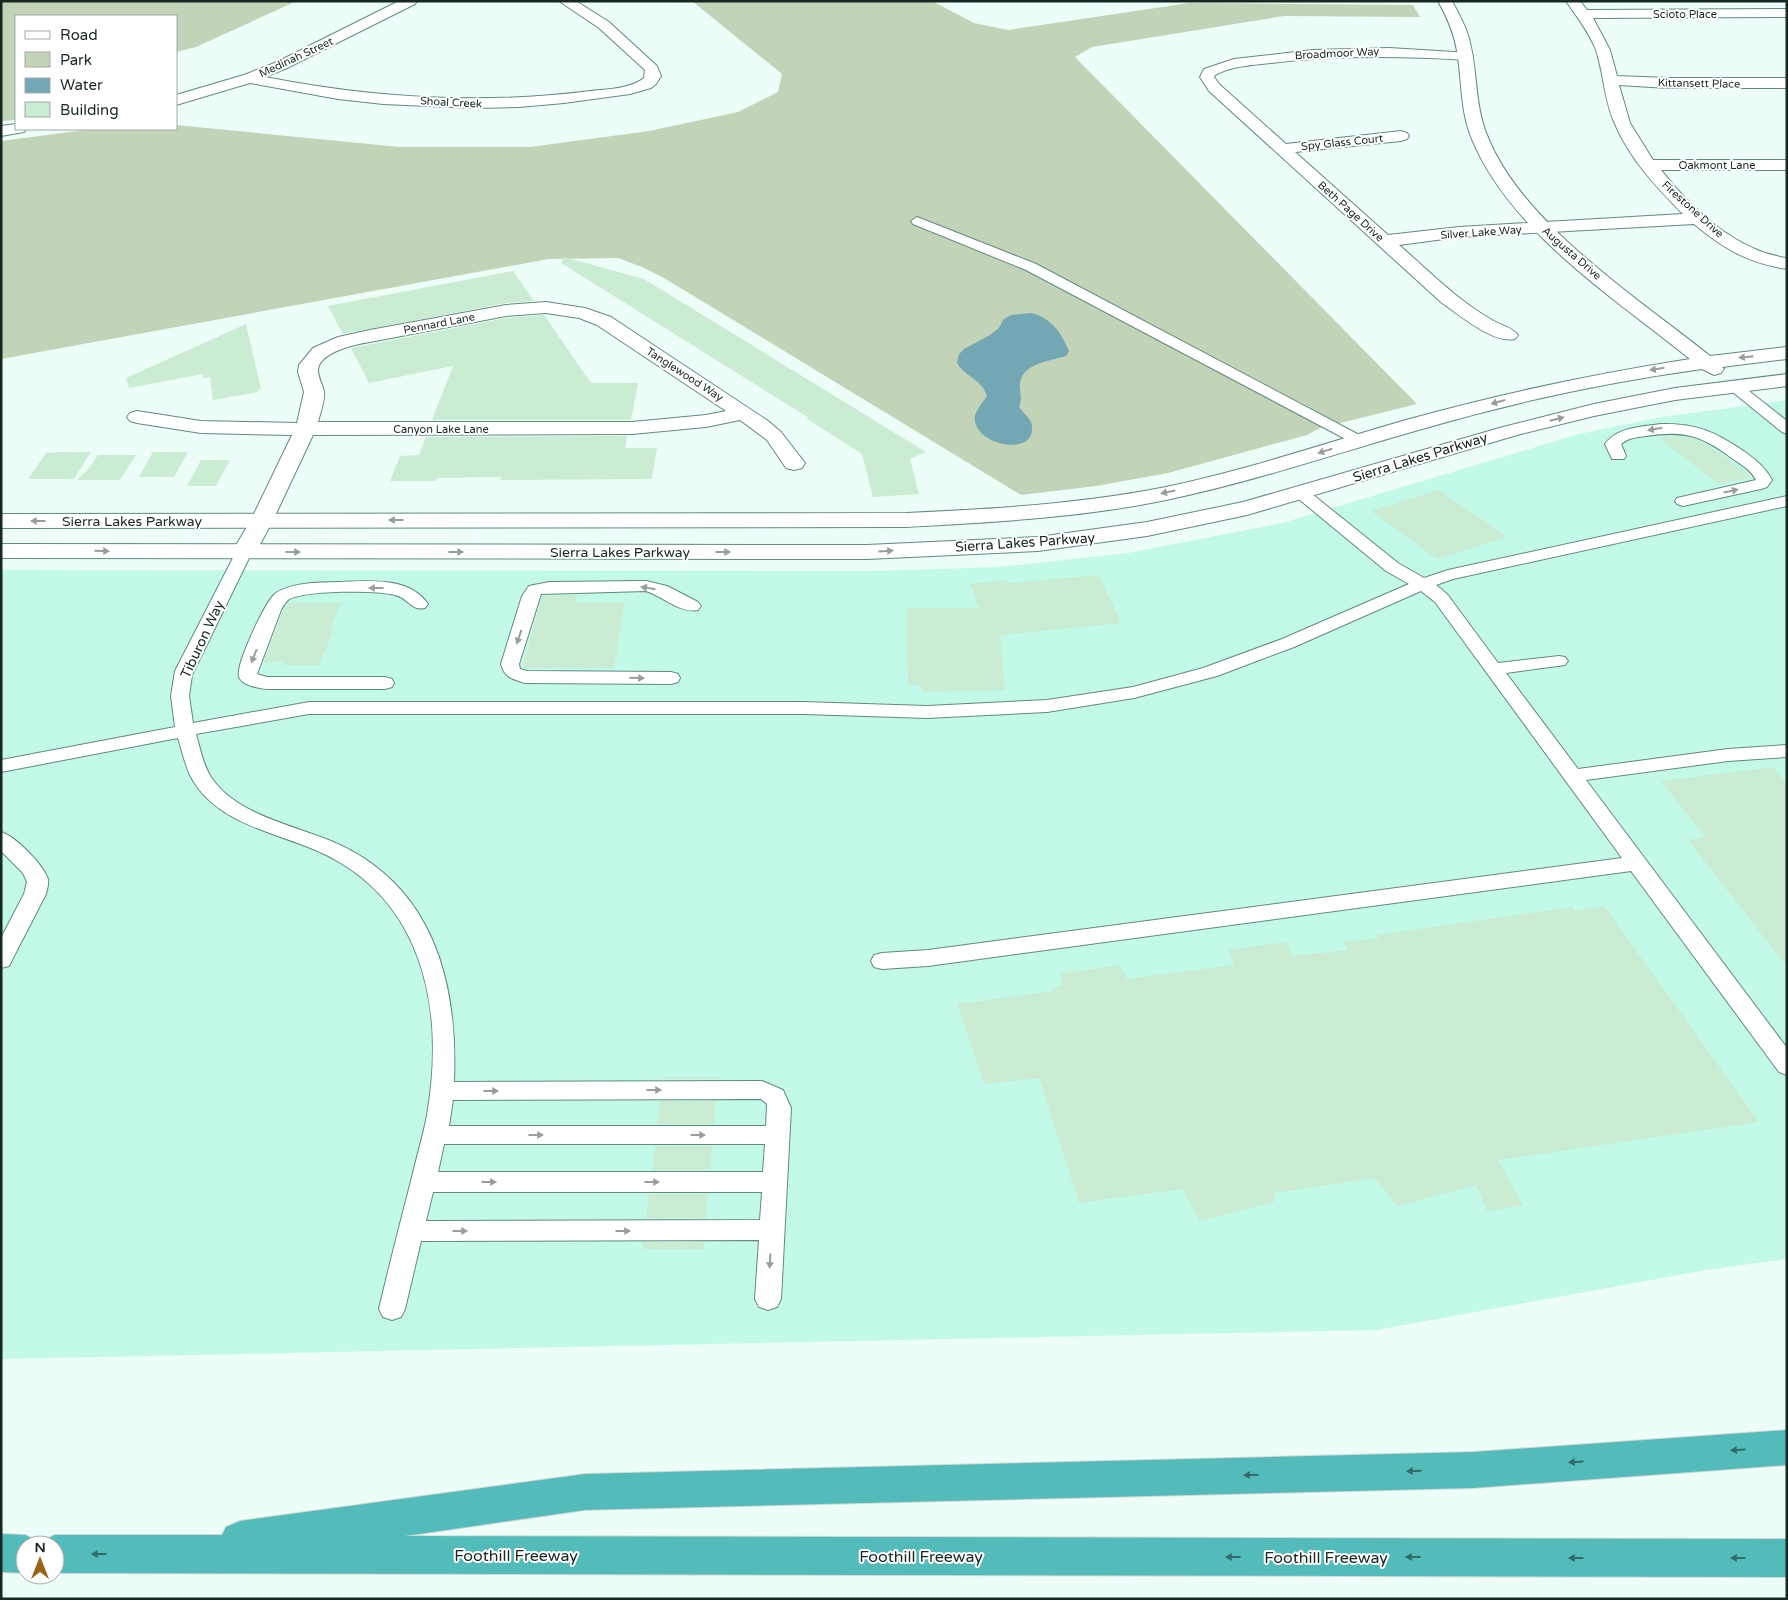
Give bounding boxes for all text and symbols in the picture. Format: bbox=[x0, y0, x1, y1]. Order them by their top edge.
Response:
street label: Scioto Place bbox=[1653, 8, 1717, 21]
legend bbox=[15, 15, 178, 130]
text: Road bbox=[60, 26, 98, 44]
street label: Medinah Street bbox=[257, 35, 335, 80]
street label: Broadmoor Way bbox=[1294, 45, 1380, 62]
text: Park bbox=[60, 51, 92, 69]
text: Water bbox=[60, 76, 103, 94]
street label: Kittansett Place bbox=[1658, 76, 1740, 91]
street label: Shoal Creek bbox=[420, 94, 482, 111]
text: Building bbox=[60, 101, 119, 119]
street label: Spy Glass Court bbox=[1300, 132, 1384, 153]
street label: Oakmont Lane bbox=[1679, 159, 1755, 172]
street label: Beth Page Drive bbox=[1315, 178, 1386, 244]
street label: Firestone Drive bbox=[1659, 178, 1726, 240]
street label: Silver Lake Way bbox=[1440, 223, 1522, 242]
street label: Augusta Drive bbox=[1539, 224, 1604, 283]
street label: Pennard Lane bbox=[402, 310, 476, 337]
street label: Tanglewood Way bbox=[644, 345, 726, 404]
one-way arrow bbox=[1738, 353, 1754, 361]
one-way arrow bbox=[1649, 366, 1665, 374]
one-way arrow bbox=[1491, 398, 1506, 406]
one-way arrow bbox=[1549, 415, 1564, 423]
street label: Canyon Lake Lane bbox=[393, 423, 489, 436]
one-way arrow bbox=[1647, 426, 1663, 434]
street label: Sierra Lakes Parkway bbox=[1351, 429, 1490, 486]
one-way arrow bbox=[1317, 448, 1332, 456]
one-way arrow bbox=[1723, 487, 1739, 495]
one-way arrow bbox=[1160, 488, 1175, 496]
street label: Sierra Lakes Parkway bbox=[62, 513, 202, 530]
one-way arrow bbox=[388, 516, 404, 524]
one-way arrow bbox=[30, 517, 46, 525]
street label: Sierra Lakes Parkway bbox=[955, 529, 1096, 556]
street label: Sierra Lakes Parkway bbox=[550, 544, 690, 561]
one-way arrow bbox=[878, 546, 894, 554]
one-way arrow bbox=[95, 547, 111, 555]
one-way arrow bbox=[285, 548, 301, 556]
one-way arrow bbox=[448, 548, 464, 556]
one-way arrow bbox=[715, 548, 731, 556]
one-way arrow bbox=[639, 583, 655, 591]
one-way arrow bbox=[368, 584, 384, 592]
street label: Tiburon Way bbox=[177, 597, 228, 681]
one-way arrow bbox=[515, 629, 522, 644]
one-way arrow bbox=[249, 649, 257, 663]
one-way arrow bbox=[629, 674, 645, 682]
one-way arrow bbox=[646, 1086, 662, 1094]
one-way arrow bbox=[484, 1087, 500, 1095]
one-way arrow bbox=[528, 1131, 544, 1139]
one-way arrow bbox=[690, 1131, 706, 1139]
one-way arrow bbox=[482, 1178, 498, 1186]
one-way arrow bbox=[644, 1178, 660, 1186]
one-way arrow bbox=[452, 1227, 468, 1235]
one-way arrow bbox=[615, 1227, 631, 1235]
one-way arrow bbox=[766, 1254, 774, 1270]
one-way arrow bbox=[1730, 1447, 1746, 1455]
one-way arrow bbox=[1568, 1458, 1584, 1466]
one-way arrow bbox=[1406, 1467, 1422, 1475]
one-way arrow bbox=[1243, 1471, 1259, 1479]
north arrow bbox=[15, 1535, 65, 1585]
text: N bbox=[34, 1539, 46, 1556]
street label: Foothill Freeway bbox=[454, 1546, 578, 1566]
street label: Foothill Freeway bbox=[859, 1547, 983, 1567]
street label: Foothill Freeway bbox=[1264, 1548, 1388, 1568]
one-way arrow bbox=[90, 1550, 106, 1558]
one-way arrow bbox=[1225, 1553, 1241, 1561]
one-way arrow bbox=[1405, 1553, 1421, 1561]
one-way arrow bbox=[1567, 1554, 1583, 1562]
one-way arrow bbox=[1730, 1554, 1746, 1562]

